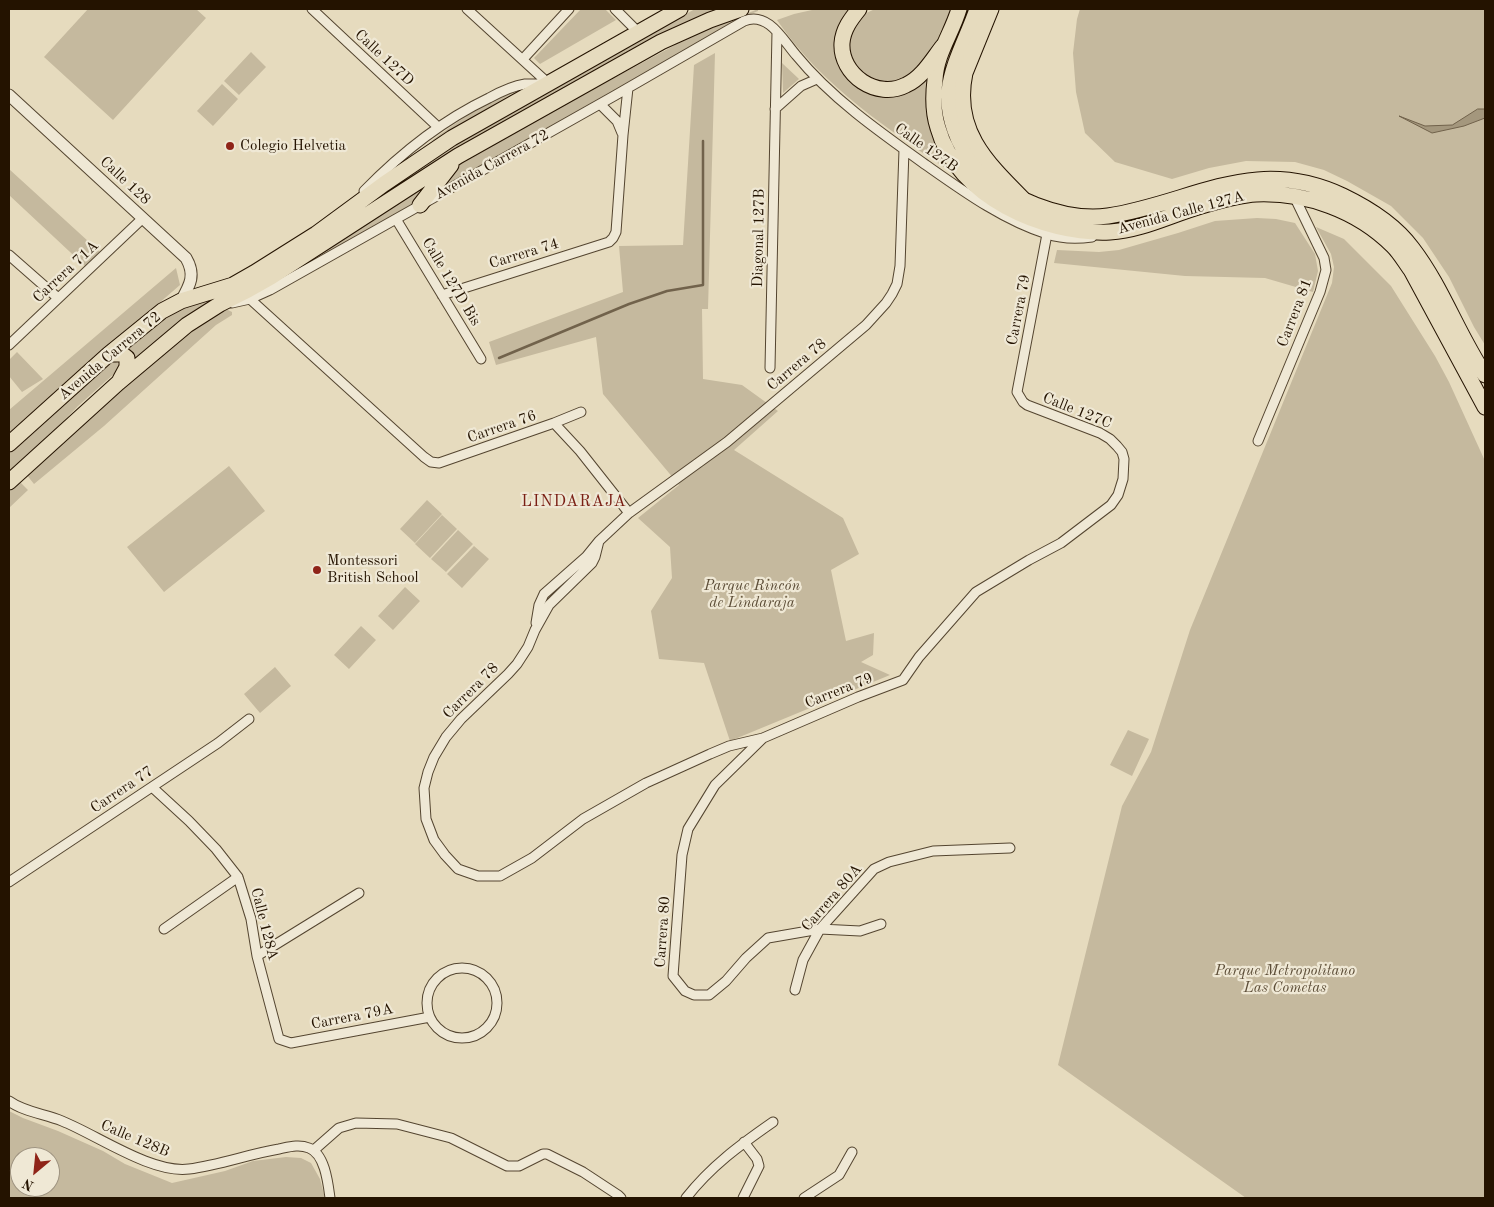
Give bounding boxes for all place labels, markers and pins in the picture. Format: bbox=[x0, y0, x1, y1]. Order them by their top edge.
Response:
place label: Colegio Helvetia bbox=[240, 137, 346, 155]
marker: Colegio Helvetia bbox=[224, 140, 236, 152]
place label: Montessori British School bbox=[327, 552, 419, 587]
marker: Montessori British School bbox=[311, 564, 323, 576]

